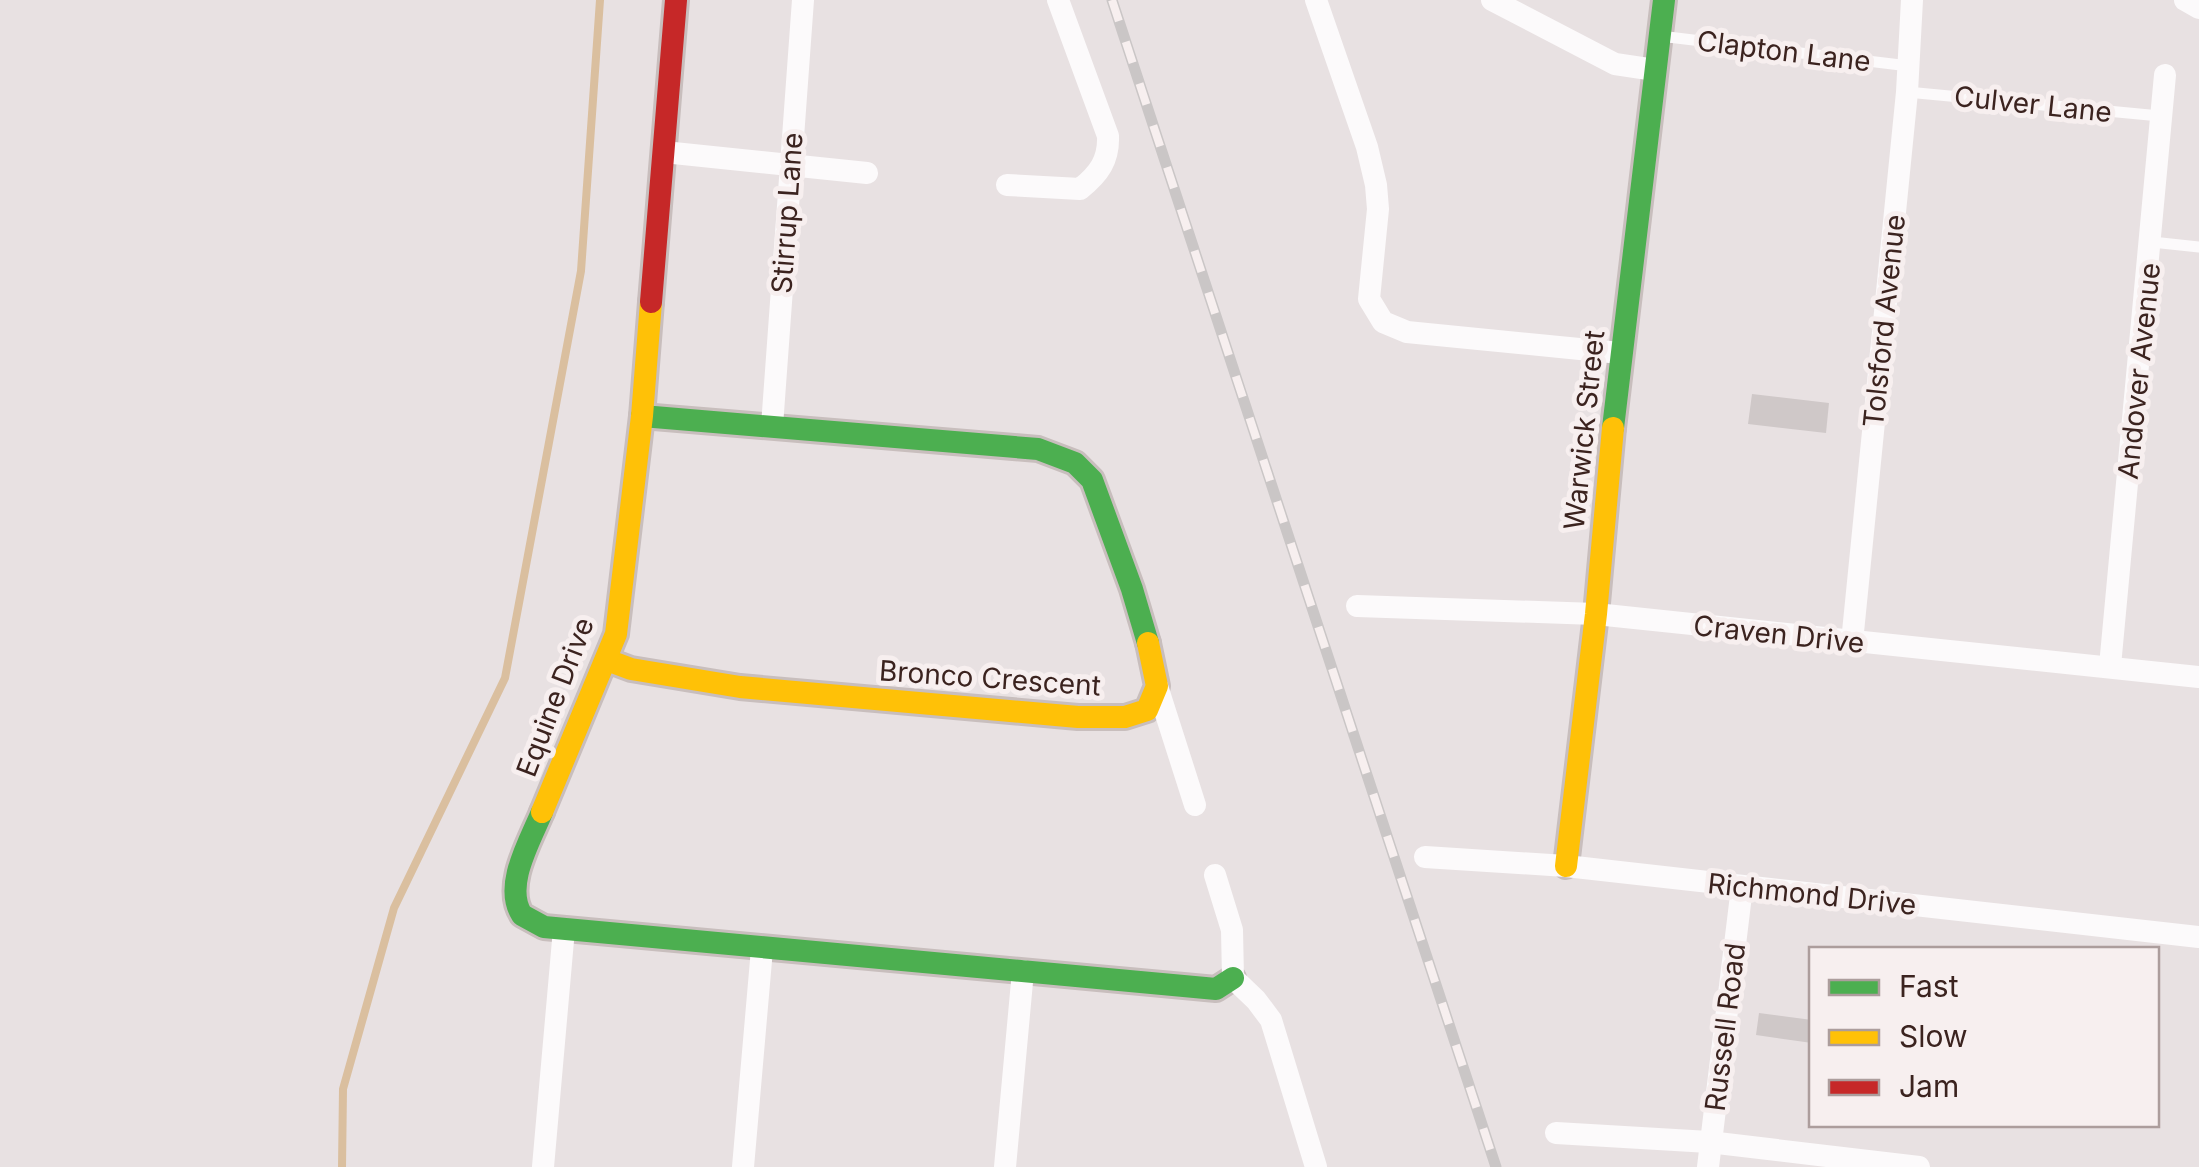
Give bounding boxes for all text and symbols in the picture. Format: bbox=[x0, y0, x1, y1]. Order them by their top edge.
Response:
street label: Clapton Lane bbox=[1695, 23, 1873, 79]
street label: Culver Lane bbox=[1953, 79, 2113, 129]
street label: Stirrup Lane bbox=[764, 131, 810, 295]
street label: Tolsford Avenue bbox=[1856, 213, 1912, 429]
street label: Andover Avenue bbox=[2111, 261, 2167, 481]
street label: Warwick Street bbox=[1557, 328, 1611, 532]
street label: Craven Drive bbox=[1692, 608, 1866, 660]
street label: Equine Drive bbox=[509, 613, 601, 781]
street label: Bronco Crescent bbox=[878, 653, 1102, 703]
street label: Richmond Drive bbox=[1706, 866, 1918, 922]
street label: Russell Road bbox=[1698, 941, 1752, 1113]
legend bbox=[1809, 947, 2159, 1127]
text: Fast bbox=[1899, 968, 1959, 1004]
text: Slow bbox=[1899, 1018, 1968, 1054]
text: Jam bbox=[1899, 1068, 1959, 1104]

